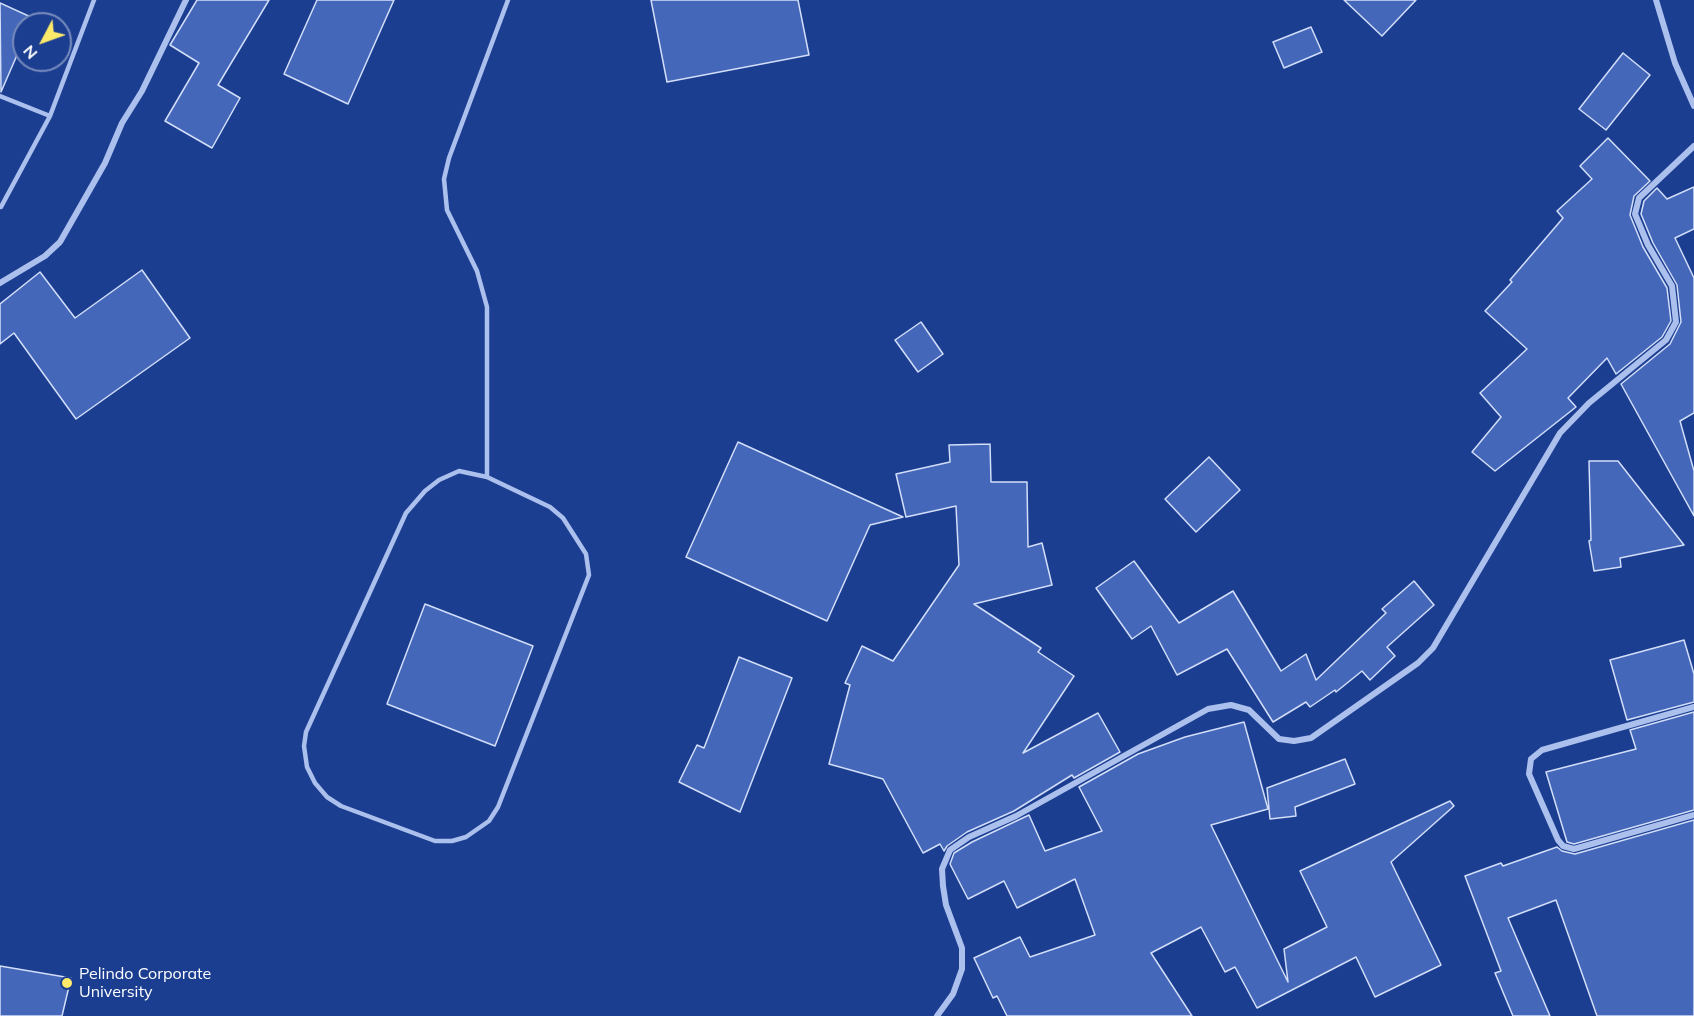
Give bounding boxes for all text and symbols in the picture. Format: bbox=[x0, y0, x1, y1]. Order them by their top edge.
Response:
north arrow bbox=[12, 12, 72, 72]
text: N bbox=[18, 41, 41, 64]
place label: Pelindo Corporate University bbox=[79, 964, 211, 1002]
marker: Pelindo Corporate University bbox=[60, 976, 74, 990]

